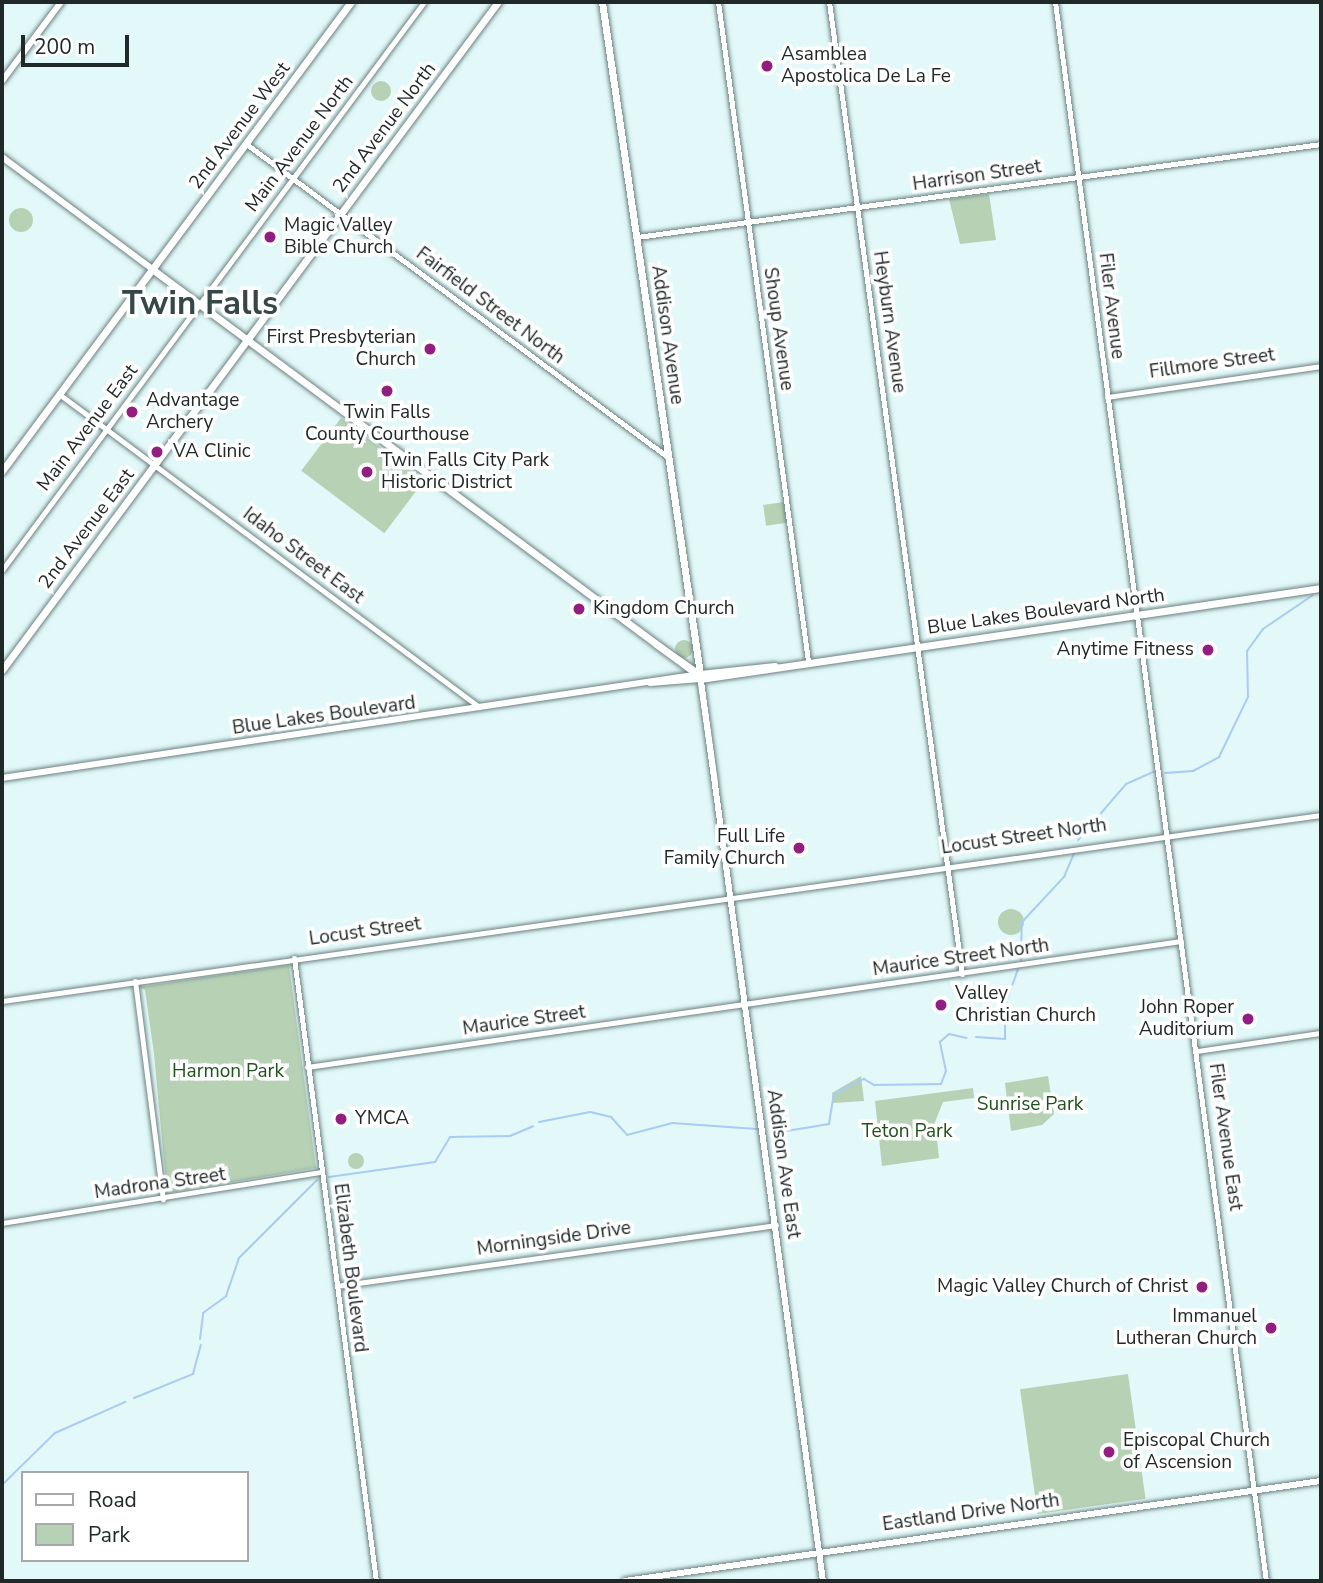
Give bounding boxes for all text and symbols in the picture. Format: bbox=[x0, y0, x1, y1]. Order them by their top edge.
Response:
scale bar bbox=[24, 21, 133, 65]
text: 200 m bbox=[34, 33, 95, 61]
place label: Asamblea Apostolica De La Fe bbox=[781, 44, 951, 88]
street label: 2nd Avenue West bbox=[185, 58, 295, 194]
street label: 2nd Avenue North bbox=[329, 58, 441, 198]
marker: Asamblea Apostolica De La Fe bbox=[759, 58, 775, 74]
street label: Main Avenue North bbox=[241, 71, 359, 217]
street label: Harrison Street bbox=[911, 156, 1043, 196]
place label: Magic Valley Bible Church bbox=[284, 215, 393, 259]
marker: Magic Valley Bible Church bbox=[262, 229, 278, 245]
street label: Fairfield Street North bbox=[411, 243, 569, 369]
street label: Heyburn Avenue bbox=[868, 250, 910, 394]
street label: Filer Avenue bbox=[1093, 252, 1129, 360]
street label: Addison Avenue bbox=[646, 264, 688, 406]
street label: Shoup Avenue bbox=[758, 266, 798, 392]
district label: Twin Falls bbox=[122, 284, 278, 324]
place label: First Presbyterian Church bbox=[267, 327, 416, 371]
marker: First Presbyterian Church bbox=[422, 341, 438, 357]
street label: Fillmore Street bbox=[1148, 344, 1276, 384]
street label: Main Avenue East bbox=[33, 360, 143, 496]
marker: Twin Falls County Courthouse bbox=[379, 383, 395, 399]
place label: Advantage Archery bbox=[146, 390, 239, 434]
place label: Twin Falls County Courthouse bbox=[305, 402, 469, 446]
marker: Advantage Archery bbox=[124, 404, 140, 420]
place label: VA Clinic bbox=[173, 441, 251, 463]
marker: VA Clinic bbox=[147, 442, 167, 462]
place label: Twin Falls City Park Historic District bbox=[381, 450, 549, 494]
street label: 2nd Avenue East bbox=[34, 464, 140, 594]
marker: Twin Falls City Park Historic District bbox=[359, 464, 375, 480]
street label: Idaho Street East bbox=[238, 503, 368, 609]
street label: Blue Lakes Boulevard North bbox=[926, 584, 1166, 640]
place label: Kingdom Church bbox=[593, 598, 735, 620]
marker: Kingdom Church bbox=[571, 601, 587, 617]
place label: Anytime Fitness bbox=[1057, 639, 1194, 661]
marker: Anytime Fitness bbox=[1200, 642, 1216, 658]
street label: Blue Lakes Boulevard bbox=[231, 692, 417, 740]
street label: Locust Street North bbox=[940, 814, 1108, 860]
place label: Full Life Family Church bbox=[664, 826, 785, 870]
marker: Full Life Family Church bbox=[791, 840, 807, 856]
street label: Locust Street bbox=[308, 913, 422, 951]
street label: Maurice Street North bbox=[871, 934, 1051, 982]
place label: Valley Christian Church bbox=[955, 983, 1096, 1027]
marker: Valley Christian Church bbox=[933, 997, 949, 1013]
place label: John Roper Auditorium bbox=[1139, 997, 1234, 1041]
street label: Maurice Street bbox=[461, 1001, 587, 1041]
marker: John Roper Auditorium bbox=[1240, 1011, 1256, 1027]
park label: Harmon Park bbox=[172, 1061, 284, 1083]
street label: Filer Avenue East bbox=[1203, 1062, 1247, 1212]
street label: Addison Ave East bbox=[761, 1088, 805, 1240]
park label: Sunrise Park bbox=[977, 1094, 1083, 1116]
place label: YMCA bbox=[355, 1108, 409, 1130]
marker: YMCA bbox=[333, 1111, 349, 1127]
park label: Teton Park bbox=[862, 1121, 952, 1143]
street label: Madrona Street bbox=[93, 1164, 227, 1204]
street label: Elizabeth Boulevard bbox=[328, 1182, 372, 1354]
street label: Morningside Drive bbox=[475, 1217, 633, 1261]
place label: Magic Valley Church of Christ bbox=[937, 1276, 1188, 1298]
marker: Magic Valley Church of Christ bbox=[1194, 1279, 1210, 1295]
place label: Immanuel Lutheran Church bbox=[1116, 1306, 1257, 1350]
marker: Immanuel Lutheran Church bbox=[1263, 1320, 1279, 1336]
place label: Episcopal Church of Ascension bbox=[1123, 1430, 1270, 1474]
marker: Episcopal Church of Ascension bbox=[1101, 1444, 1117, 1460]
legend bbox=[21, 1471, 248, 1562]
text: Road bbox=[88, 1486, 137, 1514]
street label: Eastland Drive North bbox=[881, 1489, 1061, 1537]
text: Park bbox=[88, 1521, 130, 1549]

